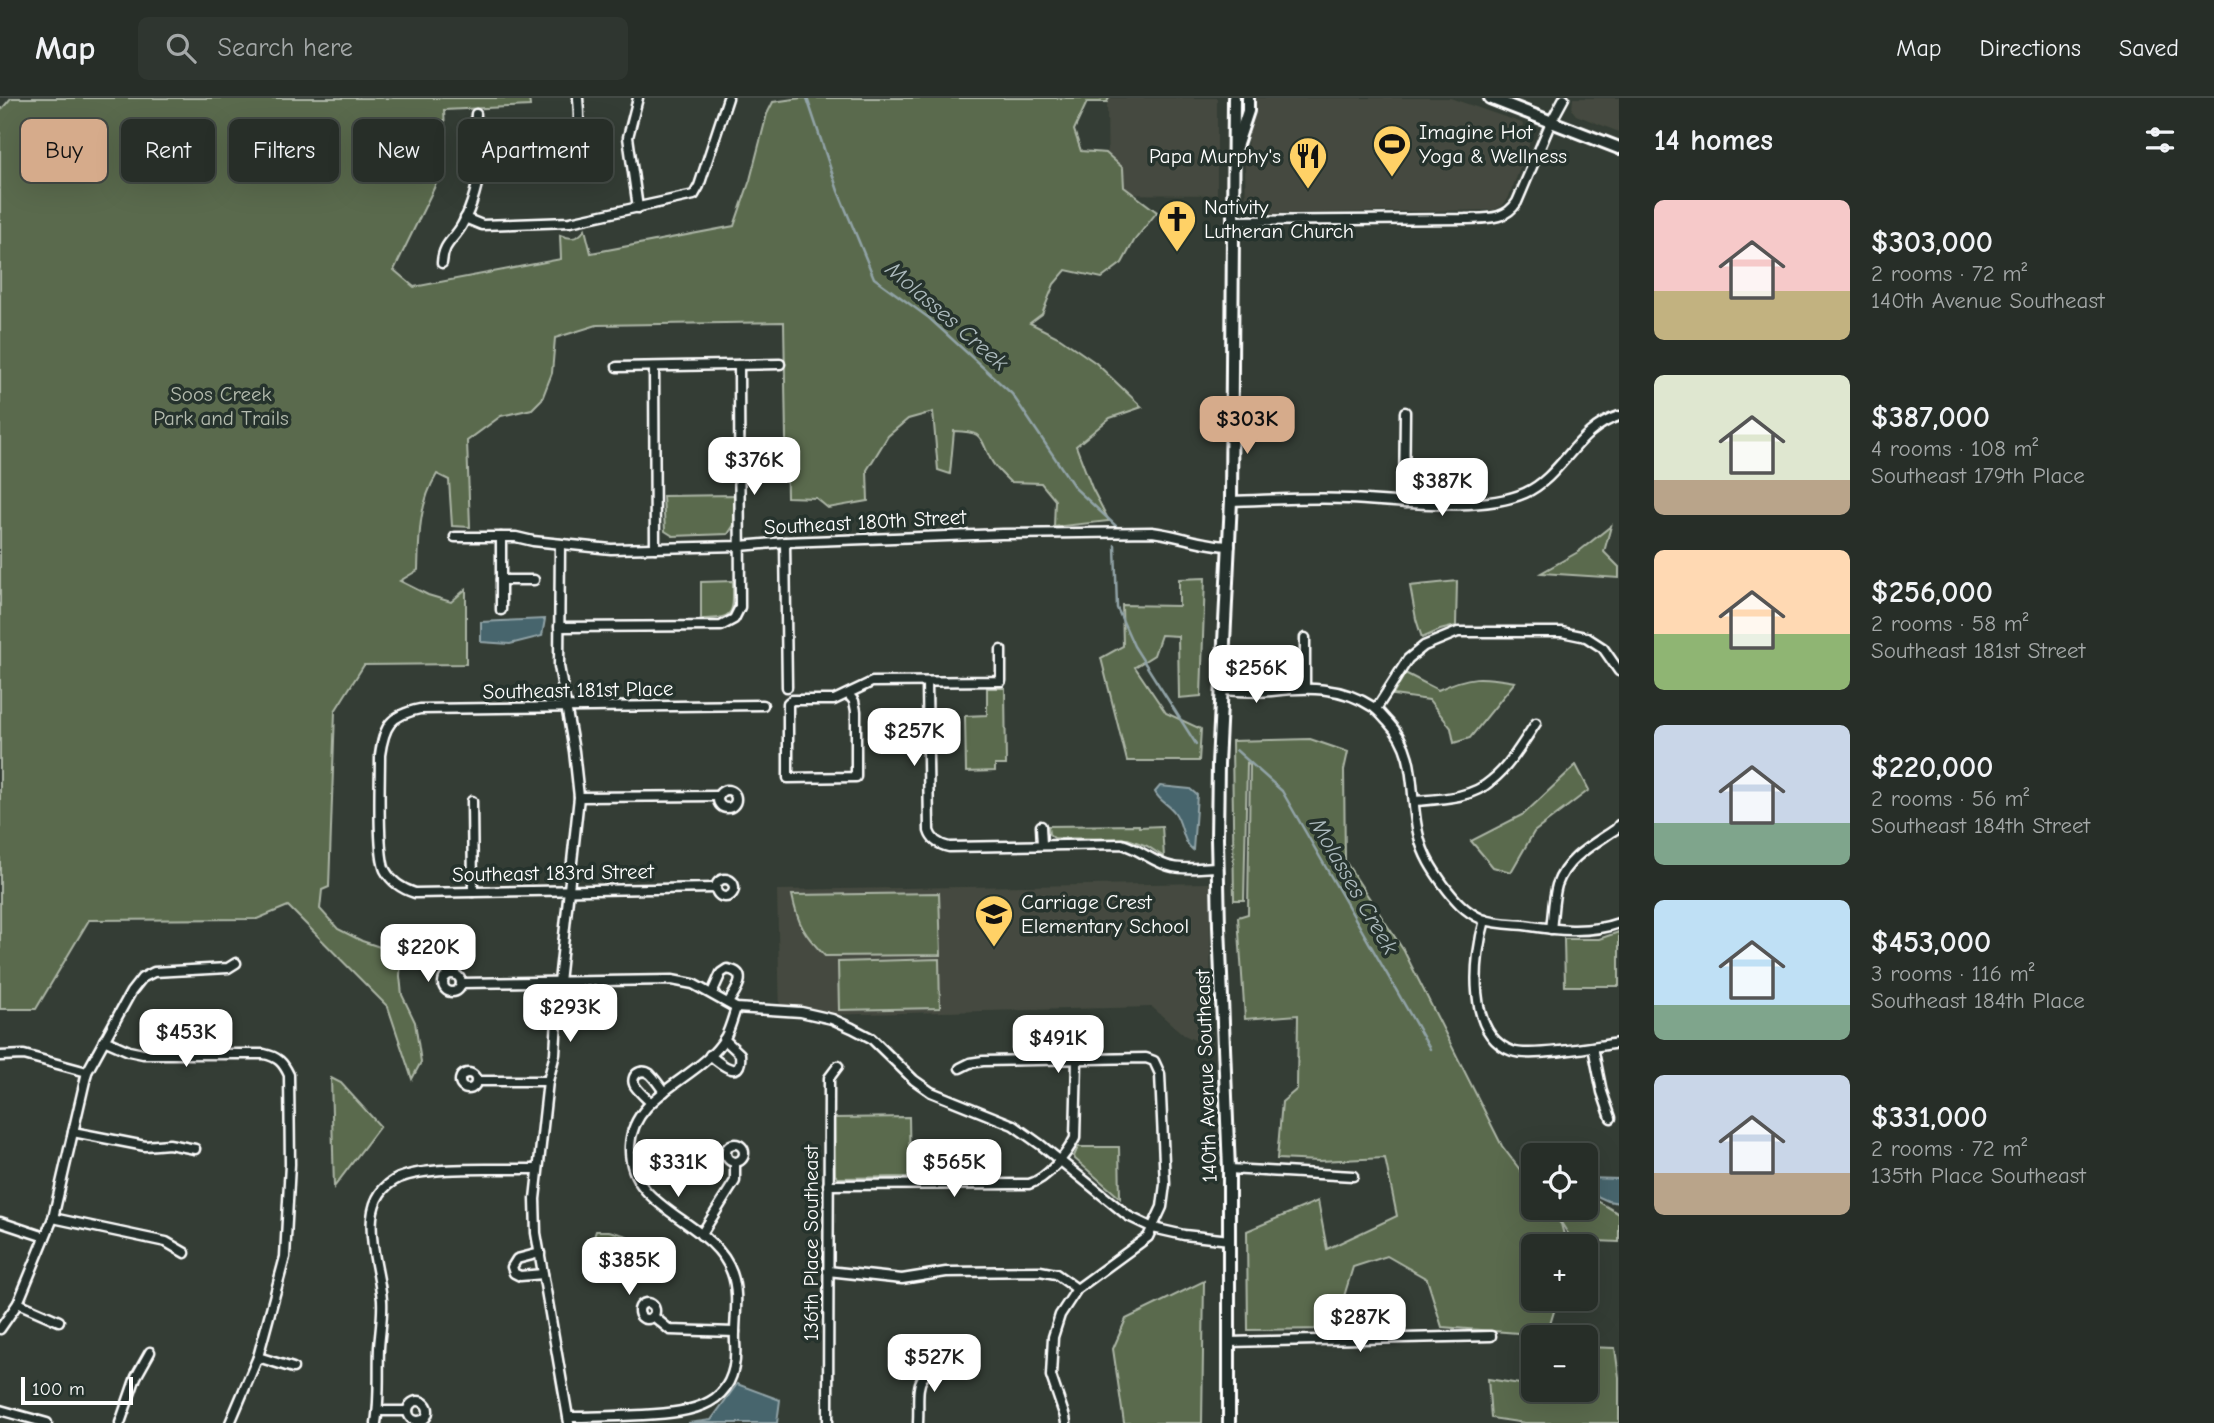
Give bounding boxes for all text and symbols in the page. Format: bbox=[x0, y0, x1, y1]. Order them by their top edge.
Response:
search box bbox=[138, 17, 628, 80]
text: Map bbox=[35, 29, 96, 67]
icon: search bbox=[162, 29, 200, 67]
text: Search here bbox=[218, 33, 353, 63]
text: Map bbox=[1896, 34, 1942, 62]
text: Directions bbox=[1980, 34, 2081, 62]
text: Saved bbox=[2119, 34, 2179, 62]
chip: Buy bbox=[21, 119, 107, 182]
chip: Rent bbox=[121, 119, 215, 182]
chip: Filters bbox=[229, 119, 339, 182]
chip: New bbox=[353, 119, 444, 182]
chip: Apartment bbox=[458, 119, 613, 182]
place label: Imagine Hot Yoga & Wellness bbox=[1419, 120, 1567, 168]
icon: filters bbox=[2141, 121, 2179, 159]
sports icon: Imagine Hot Yoga & Wellness bbox=[1371, 123, 1413, 178]
text: 14 homes bbox=[1654, 123, 1773, 158]
restaurant icon: Papa Murphy's bbox=[1287, 135, 1329, 190]
place label: Papa Murphy's bbox=[1149, 144, 1281, 168]
place label: Nativity Lutheran Church bbox=[1204, 195, 1354, 243]
church icon: Nativity Lutheran Church bbox=[1156, 198, 1198, 253]
text: $303,000 bbox=[1871, 225, 1993, 260]
icon: home bbox=[1710, 228, 1794, 312]
water label: Molasses Creek bbox=[880, 255, 1014, 377]
text: 2 rooms · 72 m² bbox=[1871, 260, 2027, 287]
text: 140th Avenue Southeast bbox=[1871, 287, 2105, 314]
park label: Soos Creek Park and Trails bbox=[153, 382, 289, 430]
pin: $303K bbox=[1198, 396, 1296, 456]
text: $387,000 bbox=[1871, 400, 1990, 435]
icon: home bbox=[1710, 403, 1794, 487]
text: $303K bbox=[1216, 405, 1278, 432]
text: 4 rooms · 108 m² bbox=[1871, 435, 2038, 462]
pin: $376K bbox=[705, 438, 803, 497]
text: $376K bbox=[724, 446, 784, 473]
pin: $387K bbox=[1393, 458, 1491, 518]
text: Southeast 179th Place bbox=[1871, 462, 2085, 489]
text: $387K bbox=[1412, 467, 1472, 494]
street label: Southeast 180th Street bbox=[763, 505, 968, 539]
text: $256,000 bbox=[1871, 575, 1993, 610]
icon: home bbox=[1710, 578, 1794, 662]
text: 2 rooms · 58 m² bbox=[1871, 610, 2029, 637]
text: Southeast 181st Street bbox=[1871, 637, 2085, 664]
pin: $256K bbox=[1207, 646, 1305, 705]
text: $256K bbox=[1225, 654, 1287, 681]
street label: Southeast 181st Place bbox=[482, 676, 674, 704]
pin: $257K bbox=[865, 708, 963, 768]
text: $257K bbox=[884, 717, 944, 744]
text: $220,000 bbox=[1871, 750, 1993, 785]
icon: home bbox=[1710, 753, 1794, 837]
text: 2 rooms · 56 m² bbox=[1871, 785, 2029, 812]
water label: Molasses Creek bbox=[1304, 812, 1404, 960]
text: Southeast 184th Street bbox=[1871, 812, 2090, 839]
street label: Southeast 183rd Street bbox=[452, 859, 655, 887]
place label: Carriage Crest Elementary School bbox=[1021, 890, 1189, 938]
school or university icon: Carriage Crest Elementary School bbox=[973, 893, 1015, 948]
pin: $220K bbox=[379, 924, 477, 984]
text: $453,000 bbox=[1871, 925, 1991, 960]
icon: home bbox=[1710, 928, 1794, 1012]
text: $220K bbox=[397, 933, 459, 960]
text: 3 rooms · 116 m² bbox=[1871, 960, 2035, 987]
street label: 140th Avenue Southeast bbox=[1190, 968, 1222, 1183]
pin: $293K bbox=[521, 984, 619, 1044]
text: Southeast 184th Place bbox=[1871, 987, 2085, 1014]
text: $293K bbox=[539, 993, 601, 1020]
pin: $453K bbox=[137, 1010, 235, 1069]
pin: $491K bbox=[1009, 1016, 1107, 1075]
text: $453K bbox=[155, 1018, 217, 1045]
text: $491K bbox=[1029, 1024, 1087, 1051]
text: $331,000 bbox=[1871, 1100, 1988, 1135]
icon: home bbox=[1710, 1103, 1794, 1187]
text: 2 rooms · 72 m² bbox=[1871, 1135, 2027, 1162]
pin: $331K bbox=[629, 1140, 727, 1199]
pin: $565K bbox=[905, 1140, 1003, 1199]
map controls bbox=[1521, 1143, 1598, 1402]
button: locate bbox=[1521, 1143, 1598, 1220]
street label: 136th Place Southeast bbox=[799, 1144, 823, 1341]
text: $331K bbox=[649, 1148, 707, 1175]
text: $565K bbox=[922, 1148, 986, 1175]
text: 135th Place Southeast bbox=[1871, 1162, 2086, 1189]
button: + bbox=[1521, 1234, 1598, 1311]
pin: $385K bbox=[580, 1238, 678, 1297]
text: $385K bbox=[598, 1246, 660, 1273]
pin: $287K bbox=[1311, 1294, 1409, 1354]
text: $287K bbox=[1330, 1303, 1390, 1330]
button: − bbox=[1521, 1325, 1598, 1402]
pin: $527K bbox=[885, 1334, 983, 1394]
text: $527K bbox=[904, 1343, 964, 1370]
scale bar bbox=[21, 1374, 133, 1406]
text: 100 m bbox=[32, 1378, 85, 1400]

